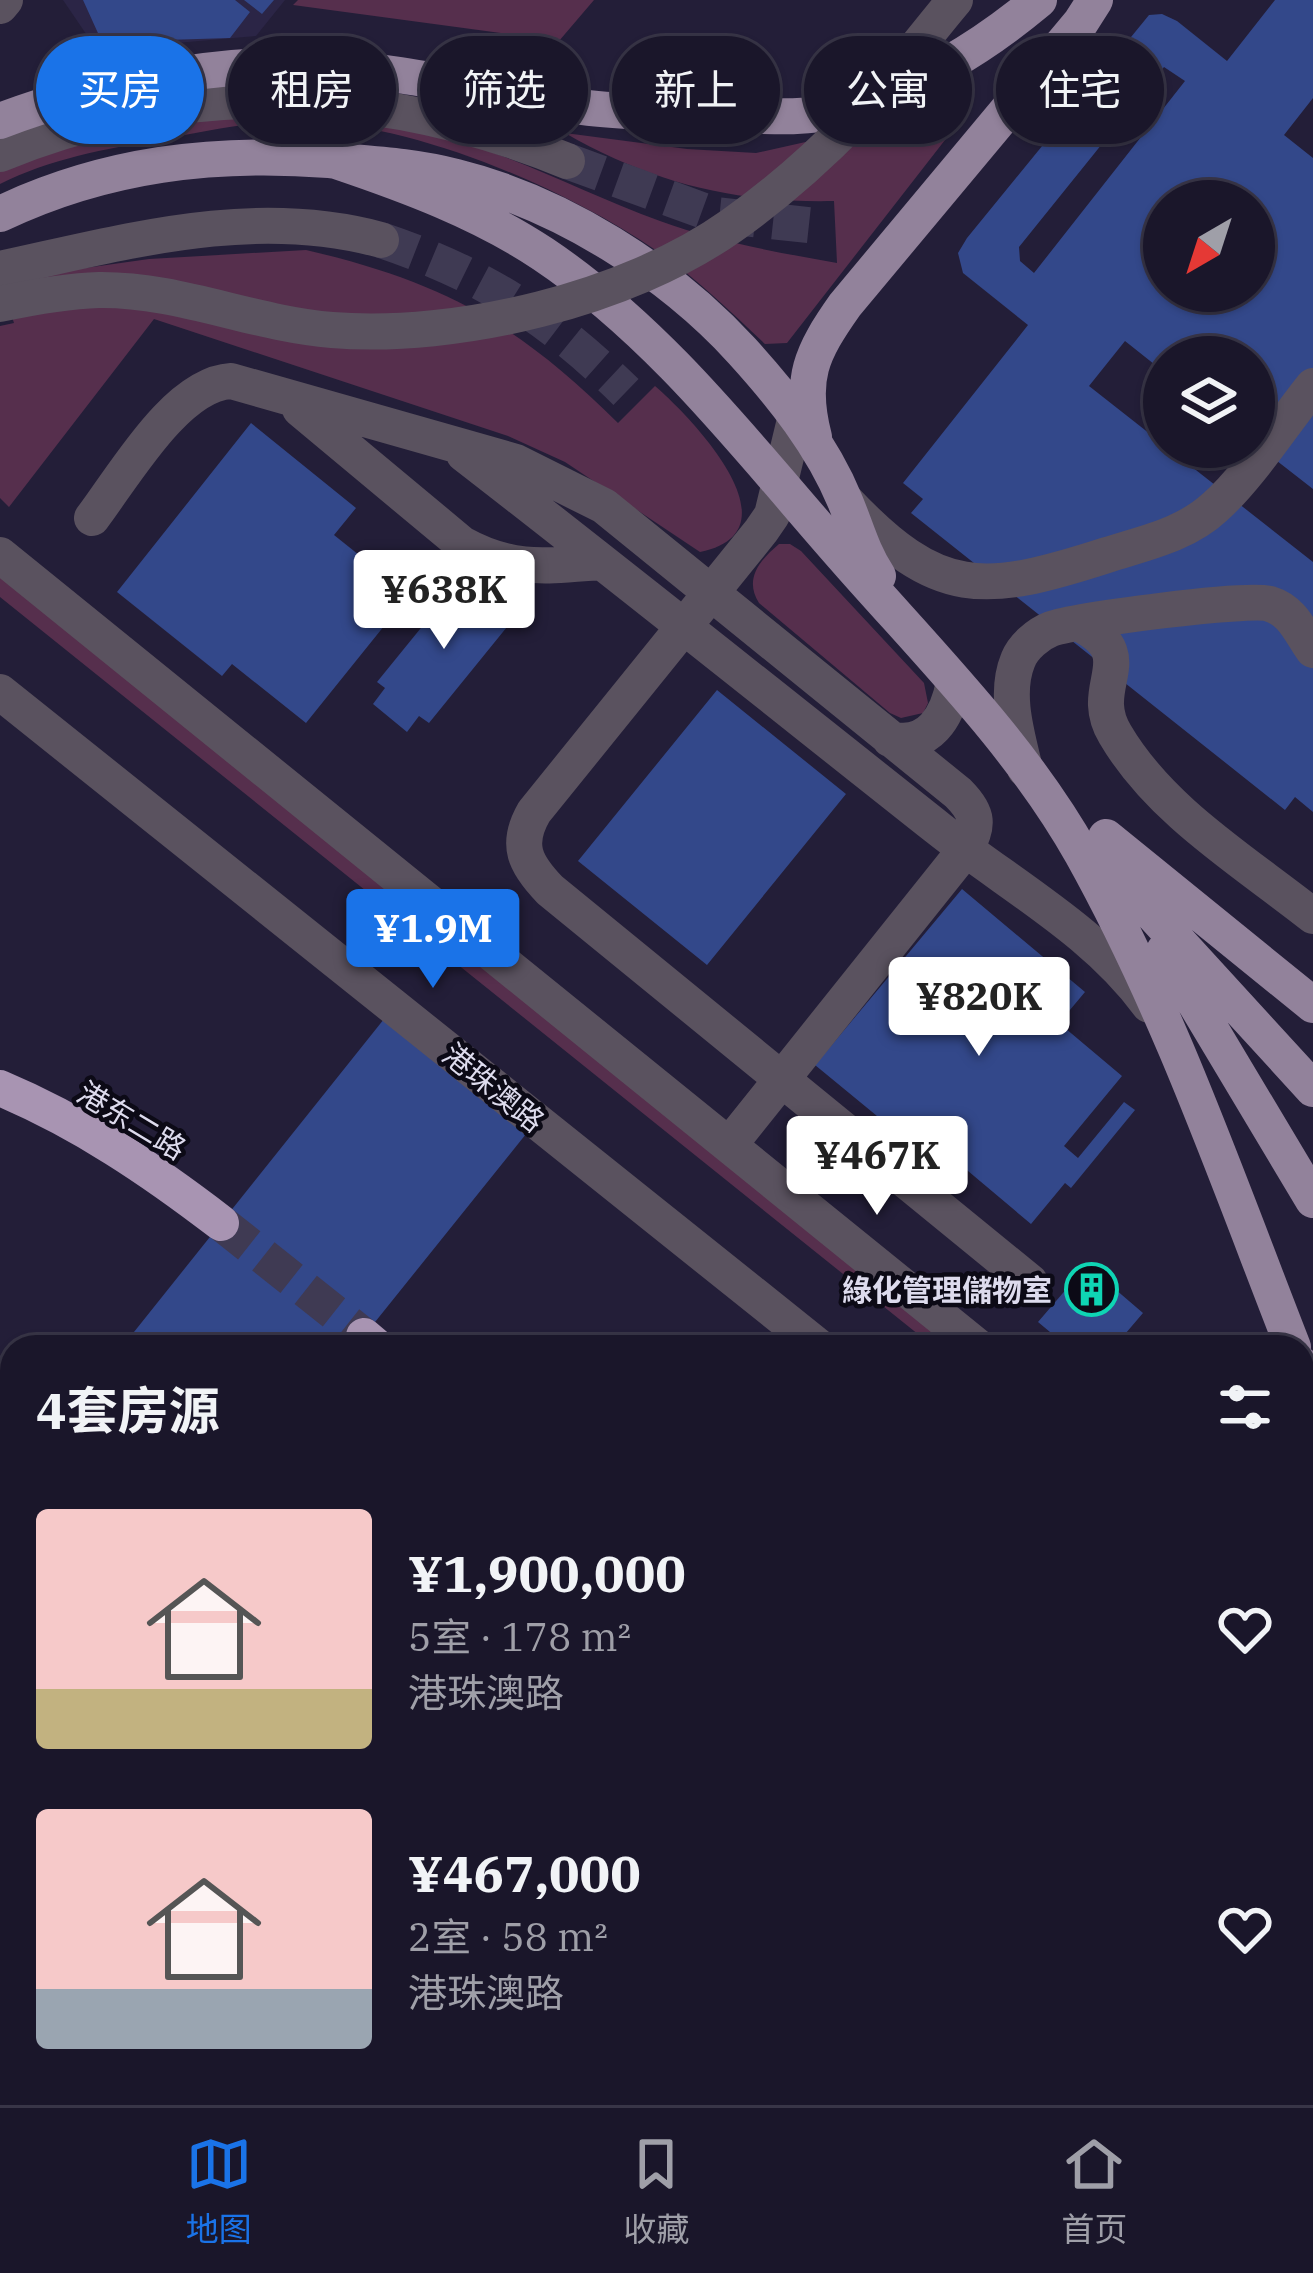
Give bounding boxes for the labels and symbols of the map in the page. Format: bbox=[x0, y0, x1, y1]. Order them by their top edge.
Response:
north arrow bbox=[1143, 180, 1275, 312]
pin: ¥638K bbox=[360, 550, 528, 652]
pin: ¥1.9M bbox=[349, 889, 517, 991]
pin: ¥820K bbox=[895, 957, 1063, 1059]
street label: 港珠澳路 bbox=[435, 1034, 553, 1140]
street label: 港东二路 bbox=[71, 1072, 193, 1168]
pin: ¥467K bbox=[793, 1116, 961, 1218]
building icon: 綠化管理儲物室 bbox=[1063, 1261, 1119, 1317]
place label: 綠化管理儲物室 bbox=[842, 1270, 1052, 1309]

